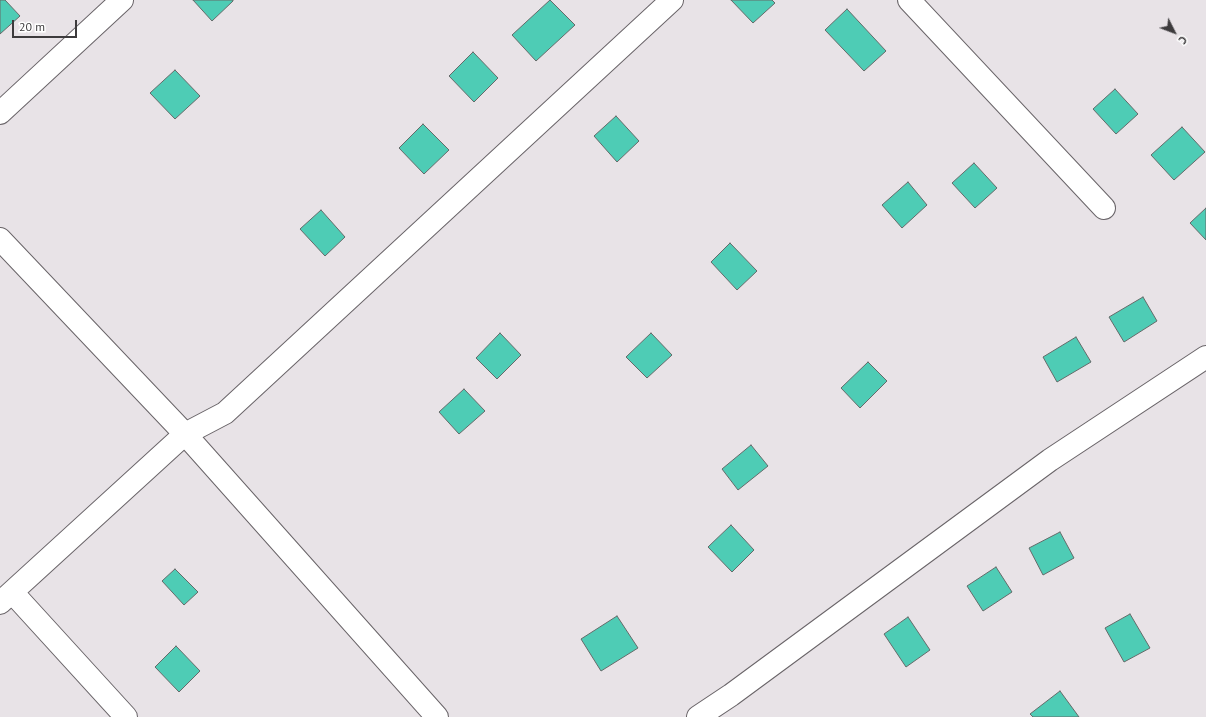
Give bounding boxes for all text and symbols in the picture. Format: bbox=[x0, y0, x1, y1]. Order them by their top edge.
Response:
scale bar bbox=[14, 12, 79, 38]
north arrow bbox=[1154, 12, 1194, 52]
text: 20 m bbox=[19, 19, 45, 34]
text: С bbox=[1176, 33, 1190, 47]

